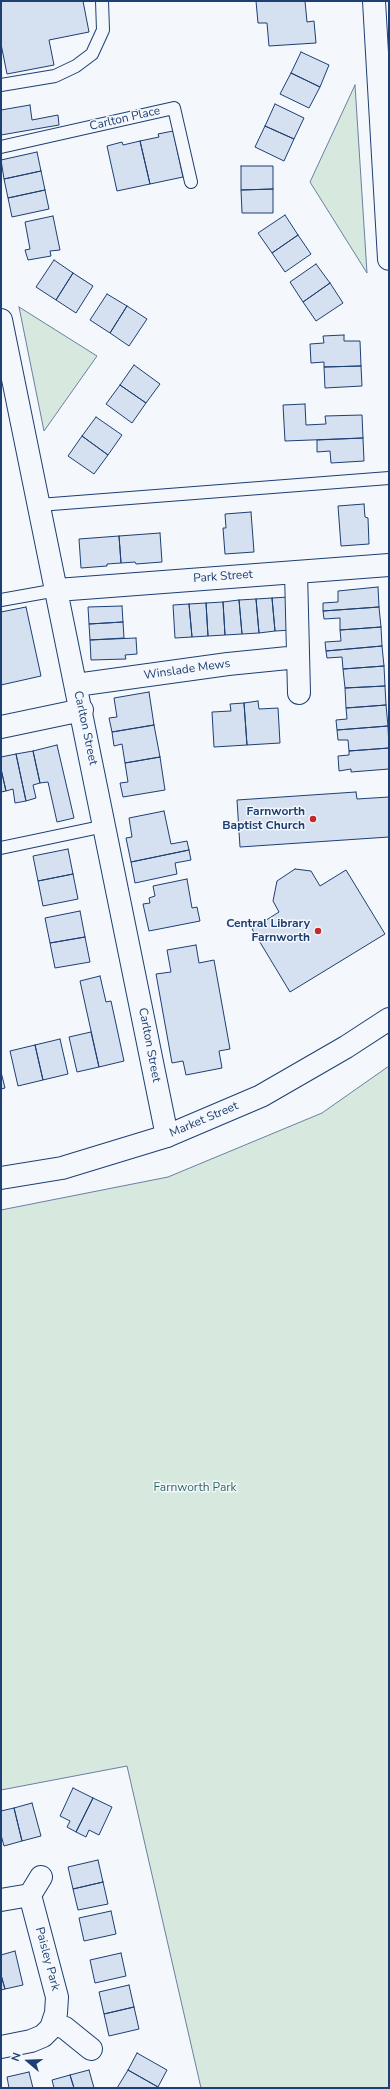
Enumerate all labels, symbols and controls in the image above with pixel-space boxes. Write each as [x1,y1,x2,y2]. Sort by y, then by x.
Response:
street label: Carlton Place [88,104,162,134]
street label: Park Street [193,568,253,586]
street label: Winslade Mews [143,657,231,683]
street label: Carlton Street [70,690,100,766]
place label: Farnworth Baptist Church [222,805,305,833]
marker: Farnworth Baptist Church [308,814,318,824]
place label: Central Library Farnworth [226,917,310,945]
marker: Central Library Farnworth [313,926,323,936]
street label: Carlton Street [135,1007,163,1083]
street label: Market Street [168,1099,240,1141]
park label: Farnworth Park [153,1481,237,1495]
street label: Paisley Park [32,1926,62,1992]
north arrow [8,2041,48,2081]
text: N [8,2051,25,2063]

